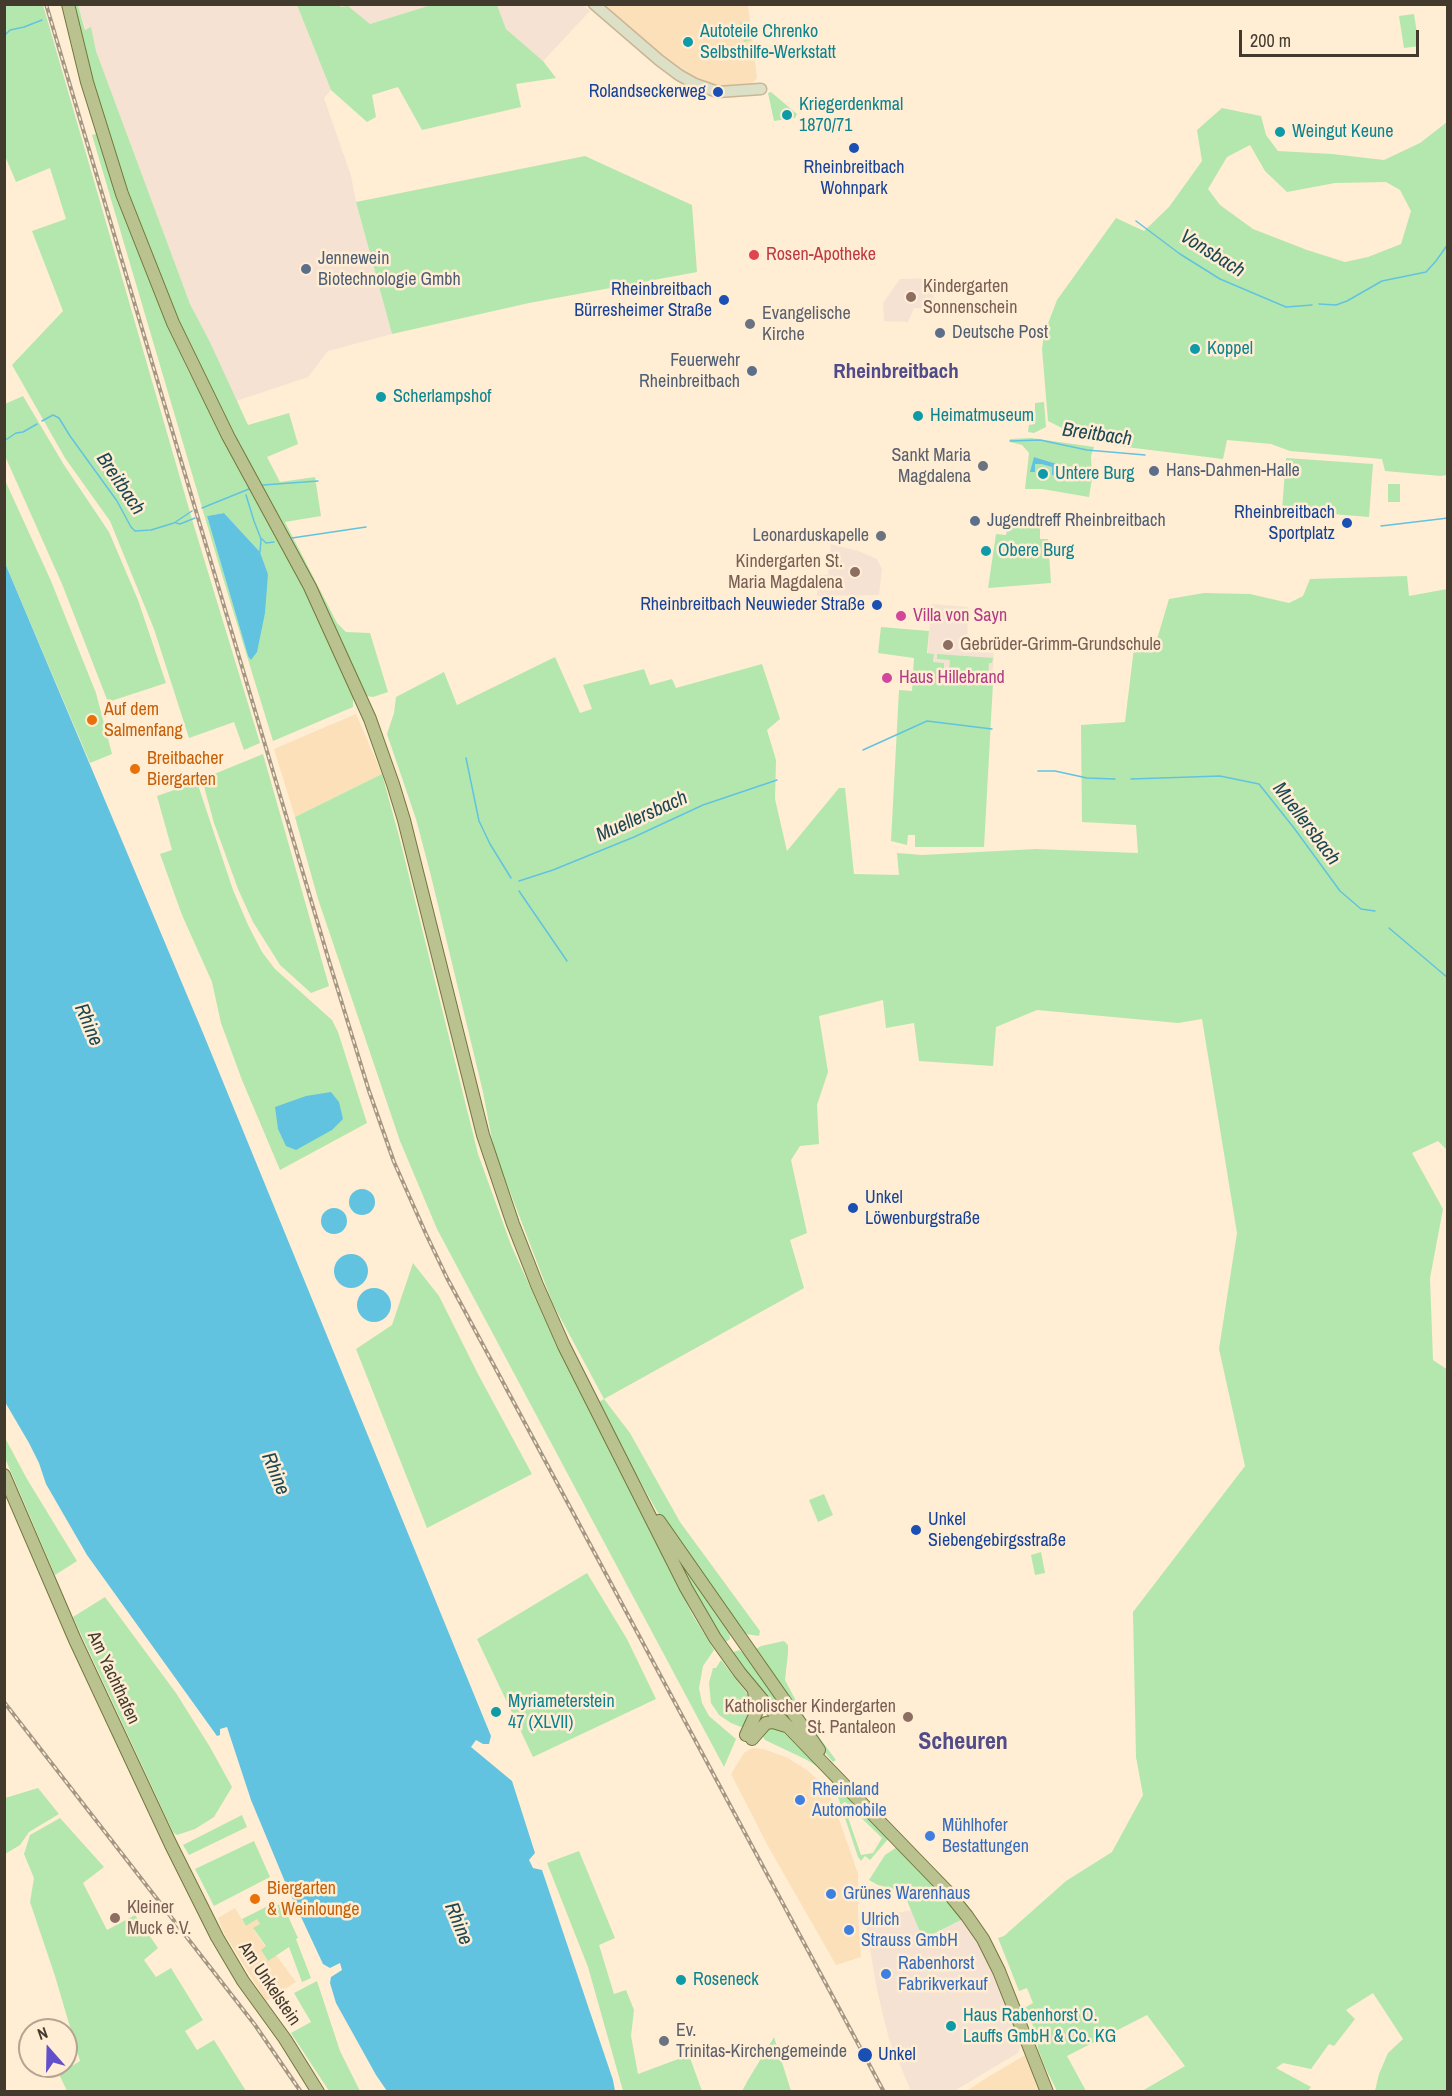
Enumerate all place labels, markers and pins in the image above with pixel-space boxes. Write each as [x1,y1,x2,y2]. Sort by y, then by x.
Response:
place label: Autoteile Chrenko Selbsthilfe-Werkstatt [700,21,836,63]
marker: Autoteile Chrenko Selbsthilfe-Werkstatt [681,35,695,49]
place label: Rolandseckerweg [589,81,706,103]
marker: Rolandseckerweg [711,85,725,99]
place label: Kriegerdenkmal 1870/71 [799,94,903,136]
marker: Kriegerdenkmal 1870/71 [780,108,794,122]
place label: Weingut Keune [1292,121,1394,143]
marker: Weingut Keune [1273,125,1287,139]
marker: Rheinbreitbach Wohnpark [847,141,861,155]
place label: Rheinbreitbach Wohnpark [804,157,904,200]
place label: Rosen-Apotheke [766,244,876,266]
place label: Jennewein Biotechnologie Gmbh [318,248,461,290]
marker: Rosen-Apotheke [747,248,761,262]
marker: Jennewein Biotechnologie Gmbh [299,262,313,276]
place label: Kindergarten Sonnenschein [923,276,1017,318]
place label: Rheinbreitbach Bürresheimer Straße [574,279,712,322]
marker: Kindergarten Sonnenschein [904,290,918,304]
marker: Rheinbreitbach Bürresheimer Straße [717,293,731,307]
place label: Evangelische Kirche [762,303,851,346]
marker: Evangelische Kirche [743,317,757,331]
place label: Deutsche Post [952,322,1048,344]
marker: Deutsche Post [933,326,947,340]
place label: Koppel [1207,338,1253,360]
marker: Koppel [1188,342,1202,356]
place label: Feuerwehr Rheinbreitbach [639,350,740,392]
marker: Feuerwehr Rheinbreitbach [745,364,759,378]
place label: Scherlampshof [393,386,491,408]
marker: Scherlampshof [374,390,388,404]
place label: Heimatmuseum [930,405,1034,427]
marker: Heimatmuseum [911,409,925,423]
place label: Sankt Maria Magdalena [891,445,971,488]
marker: Sankt Maria Magdalena [976,459,990,473]
place label: Hans-Dahmen-Halle [1166,460,1300,482]
place label: Untere Burg [1055,463,1135,485]
marker: Hans-Dahmen-Halle [1147,464,1161,478]
marker: Untere Burg [1036,467,1050,481]
place label: Rheinbreitbach Sportplatz [1234,502,1335,544]
place label: Jugendtreff Rheinbreitbach [987,510,1166,532]
marker: Jugendtreff Rheinbreitbach [968,514,982,528]
marker: Rheinbreitbach Sportplatz [1340,516,1354,530]
place label: Leonarduskapelle [752,525,869,547]
marker: Leonarduskapelle [874,529,888,543]
place label: Obere Burg [998,540,1074,562]
marker: Obere Burg [979,544,993,558]
place label: Kindergarten St. Maria Magdalena [728,551,843,594]
marker: Kindergarten St. Maria Magdalena [848,565,862,579]
place label: Rheinbreitbach Neuwieder Straße [640,594,865,616]
marker: Rheinbreitbach Neuwieder Straße [870,598,884,612]
place label: Villa von Sayn [913,605,1007,627]
marker: Villa von Sayn [894,609,908,623]
place label: Gebrüder-Grimm-Grundschule [960,634,1161,656]
marker: Gebrüder-Grimm-Grundschule [941,638,955,652]
place label: Haus Hillebrand [899,667,1005,689]
marker: Haus Hillebrand [880,671,894,685]
place label: Auf dem Salmenfang [104,699,183,742]
marker: Auf dem Salmenfang [85,713,99,727]
place label: Breitbacher Biergarten [147,748,223,790]
marker: Breitbacher Biergarten [128,762,142,776]
place label: Unkel Löwenburgstraße [865,1187,980,1230]
marker: Unkel Löwenburgstraße [846,1201,860,1215]
place label: Unkel Siebengebirgsstraße [928,1509,1066,1552]
marker: Unkel Siebengebirgsstraße [909,1523,923,1537]
place label: Myriameterstein 47 (XLVII) [508,1691,615,1734]
place label: Katholischer Kindergarten St. Pantaleon [725,1696,896,1738]
marker: Myriameterstein 47 (XLVII) [489,1705,503,1719]
marker: Katholischer Kindergarten St. Pantaleon [901,1710,915,1724]
place label: Rheinland Automobile [812,1779,887,1822]
marker: Rheinland Automobile [793,1793,807,1807]
place label: Mühlhofer Bestattungen [942,1815,1029,1858]
marker: Mühlhofer Bestattungen [923,1829,937,1843]
place label: Biergarten & Weinlounge [267,1878,359,1920]
place label: Grünes Warenhaus [843,1883,970,1905]
marker: Grünes Warenhaus [824,1887,838,1901]
marker: Biergarten & Weinlounge [248,1892,262,1906]
place label: Kleiner Muck e.V. [127,1897,191,1940]
place label: Ulrich Strauss GmbH [861,1909,958,1952]
marker: Kleiner Muck e.V. [108,1911,122,1925]
marker: Ulrich Strauss GmbH [842,1923,856,1937]
place label: Rabenhorst Fabrikverkauf [898,1953,988,1996]
marker: Rabenhorst Fabrikverkauf [879,1967,893,1981]
place label: Roseneck [693,1969,759,1991]
marker: Roseneck [674,1973,688,1987]
place label: Haus Rabenhorst O. Lauffs GmbH & Co. KG [963,2005,1116,2048]
marker: Haus Rabenhorst O. Lauffs GmbH & Co. KG [944,2019,958,2033]
place label: Ev. Trinitas-Kirchengemeinde [676,2020,847,2062]
marker: Ev. Trinitas-Kirchengemeinde [657,2034,671,2048]
place label: Unkel [878,2044,916,2066]
marker: Unkel [856,2046,874,2064]

